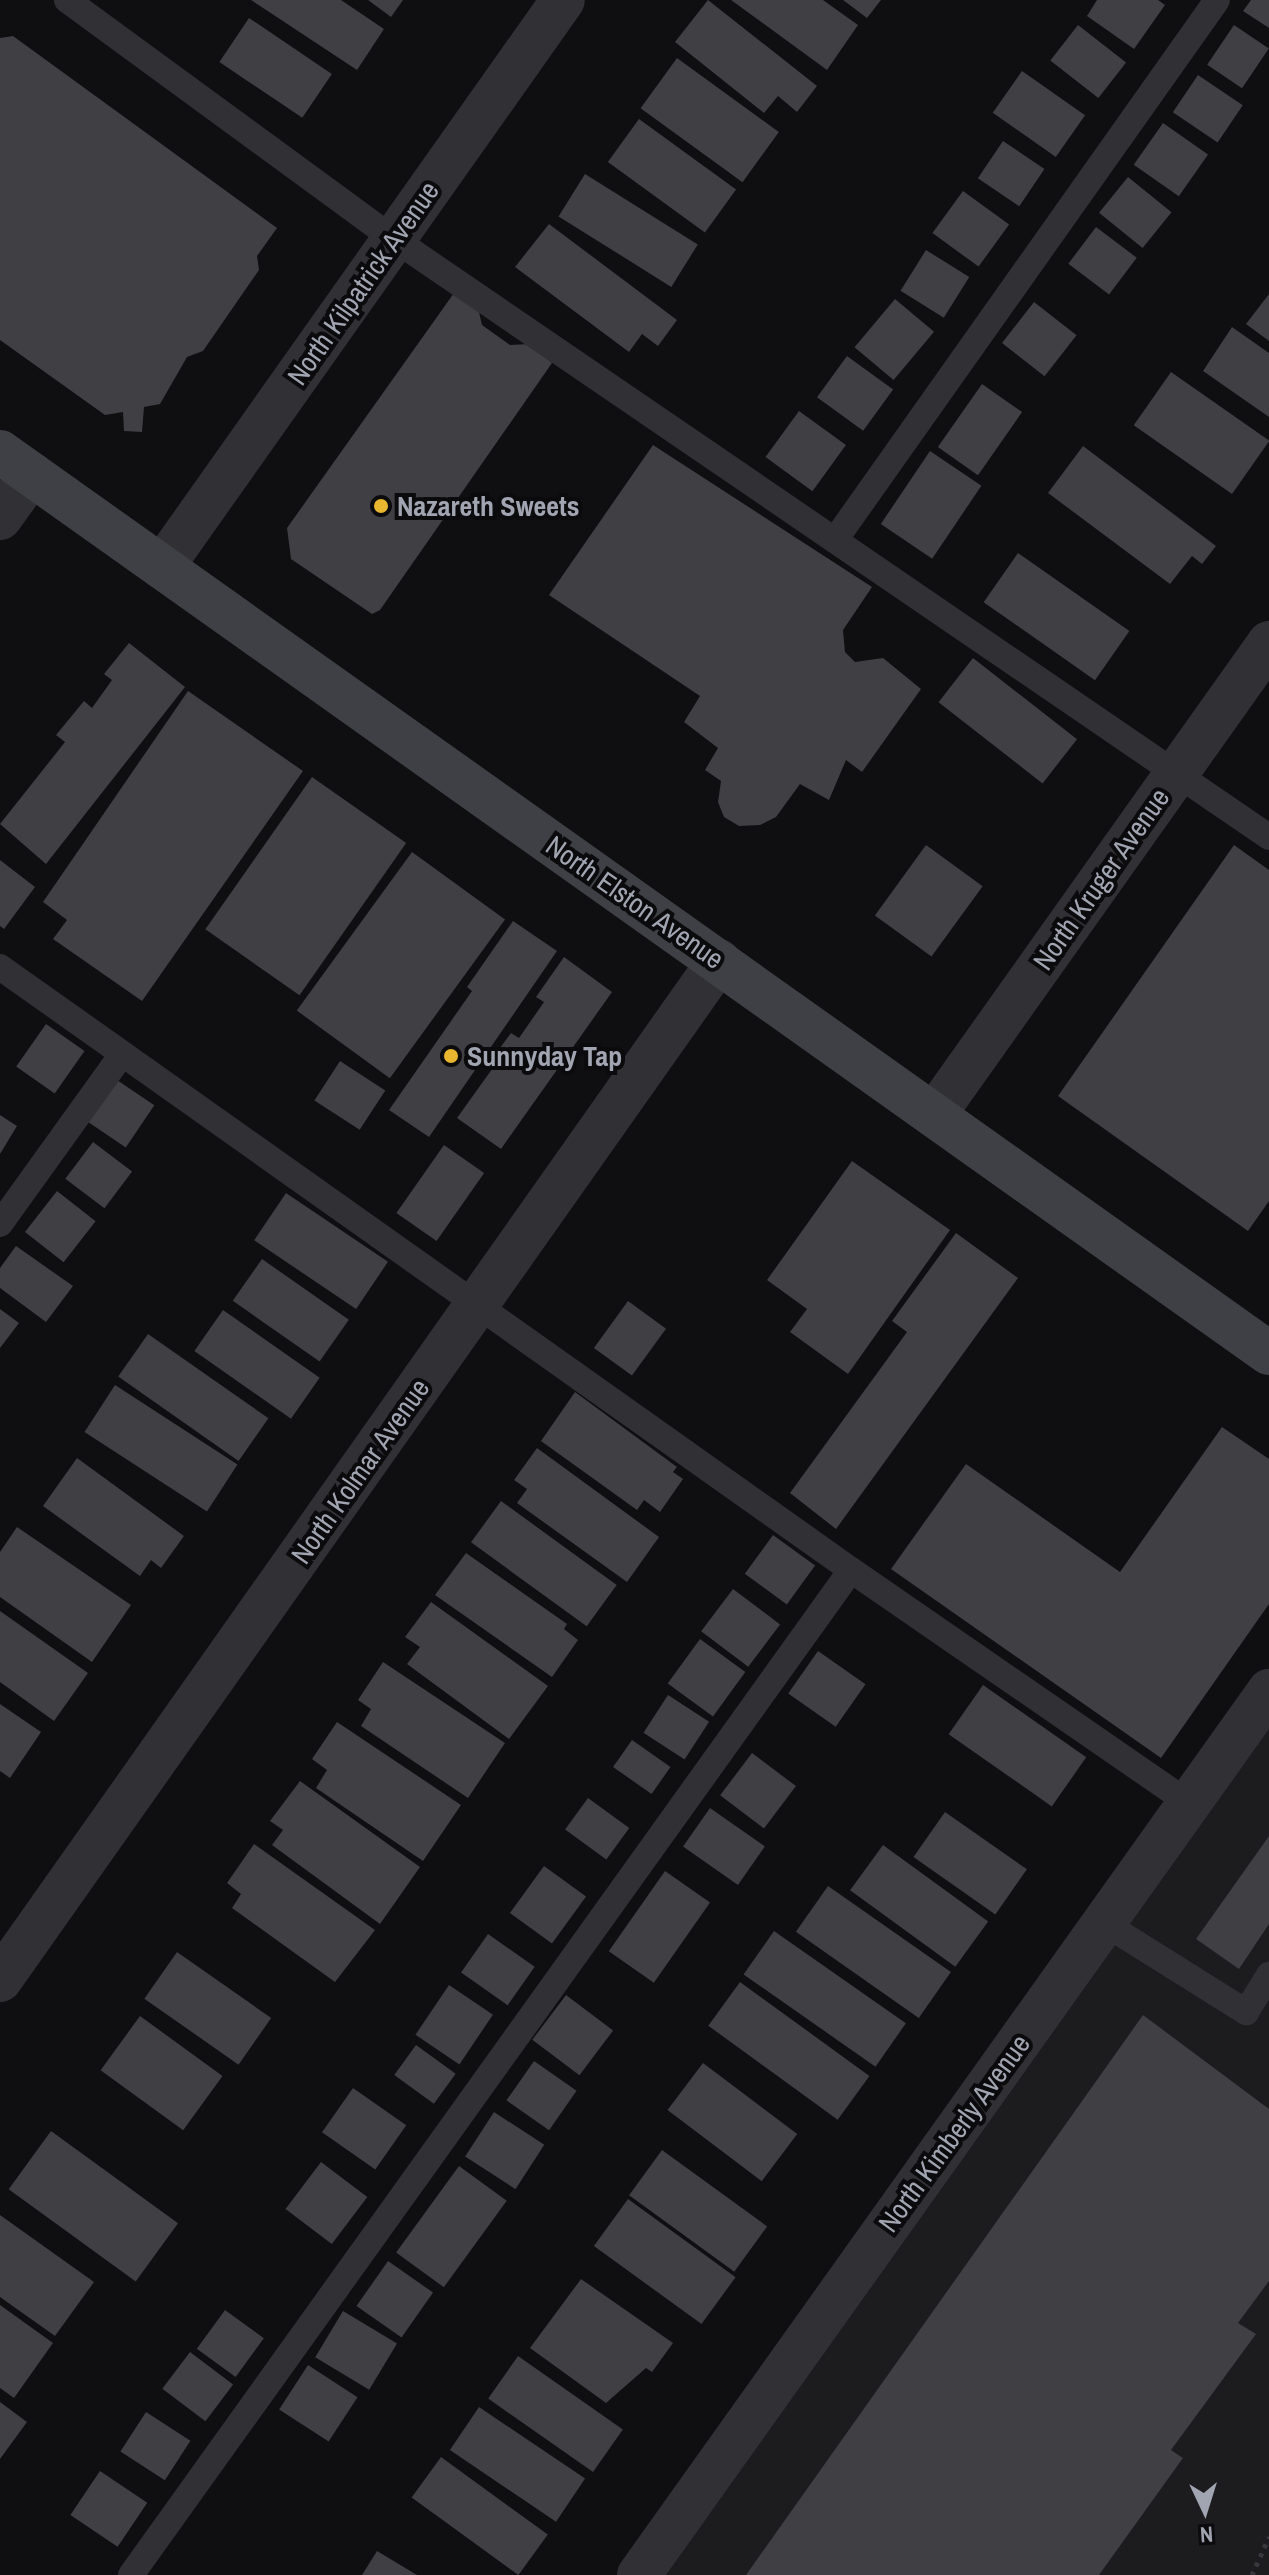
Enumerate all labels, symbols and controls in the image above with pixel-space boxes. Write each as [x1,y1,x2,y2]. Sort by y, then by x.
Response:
street label: North Kilpatrick Avenue [280,174,446,392]
place label: Nazareth Sweets [397,489,579,523]
marker: Nazareth Sweets [372,497,390,515]
street label: North Kruger Avenue [1025,781,1177,977]
street label: North Elston Avenue [539,828,731,976]
place label: Sunnyday Tap [467,1039,622,1073]
marker: Sunnyday Tap [442,1047,460,1065]
street label: North Kolmar Avenue [283,1372,437,1570]
street label: North Kimberly Avenue [871,2027,1037,2239]
north arrow [1165,2471,1245,2551]
text: N [1199,2520,1214,2550]

